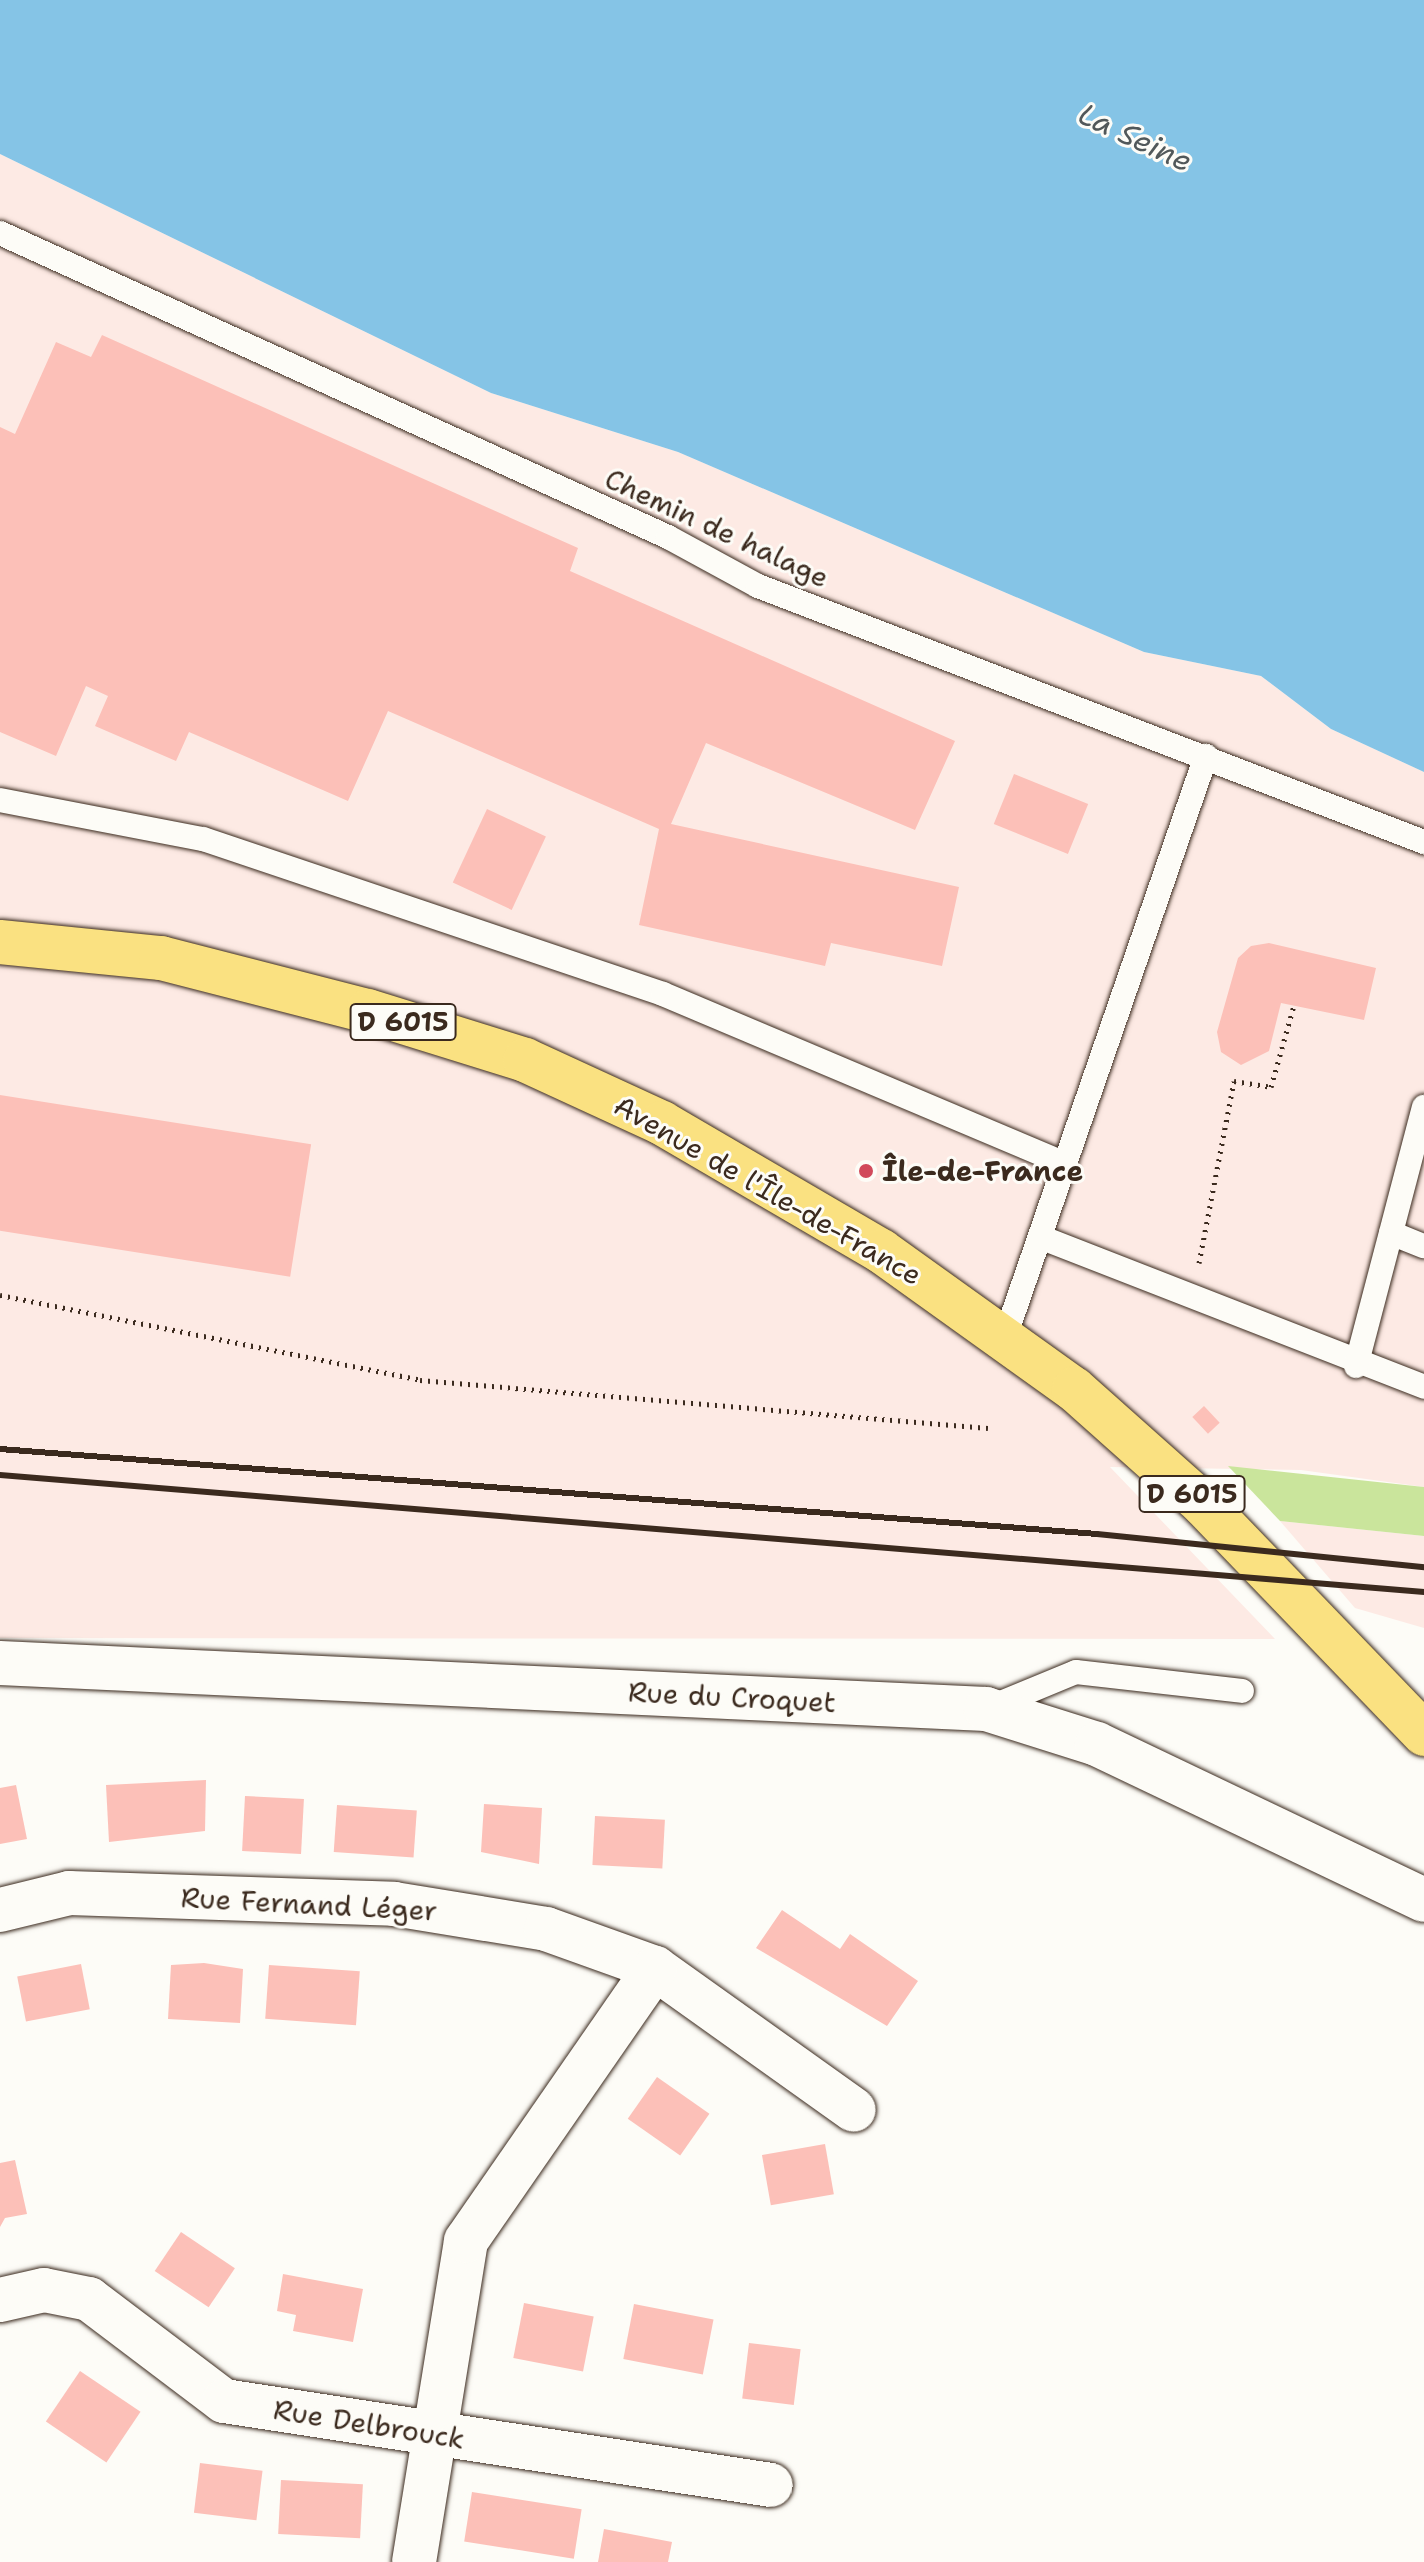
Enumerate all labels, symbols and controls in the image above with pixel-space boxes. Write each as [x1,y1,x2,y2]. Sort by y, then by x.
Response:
water label: La Seine [1072,96,1198,180]
street label: Chemin de halage [600,461,834,595]
road number: D 6015 [349,1000,457,1044]
street label: Avenue de l'Île-de-France [608,1088,928,1292]
place label: Île-de-France [882,1154,1083,1188]
marker: Île-de-France [857,1162,875,1180]
road number: D 6015 [1138,1472,1246,1516]
street label: Rue du Croquet [627,1675,837,1719]
street label: Rue Fernand Léger [180,1881,438,1927]
street label: Rue Delbrouck [271,2392,467,2456]

